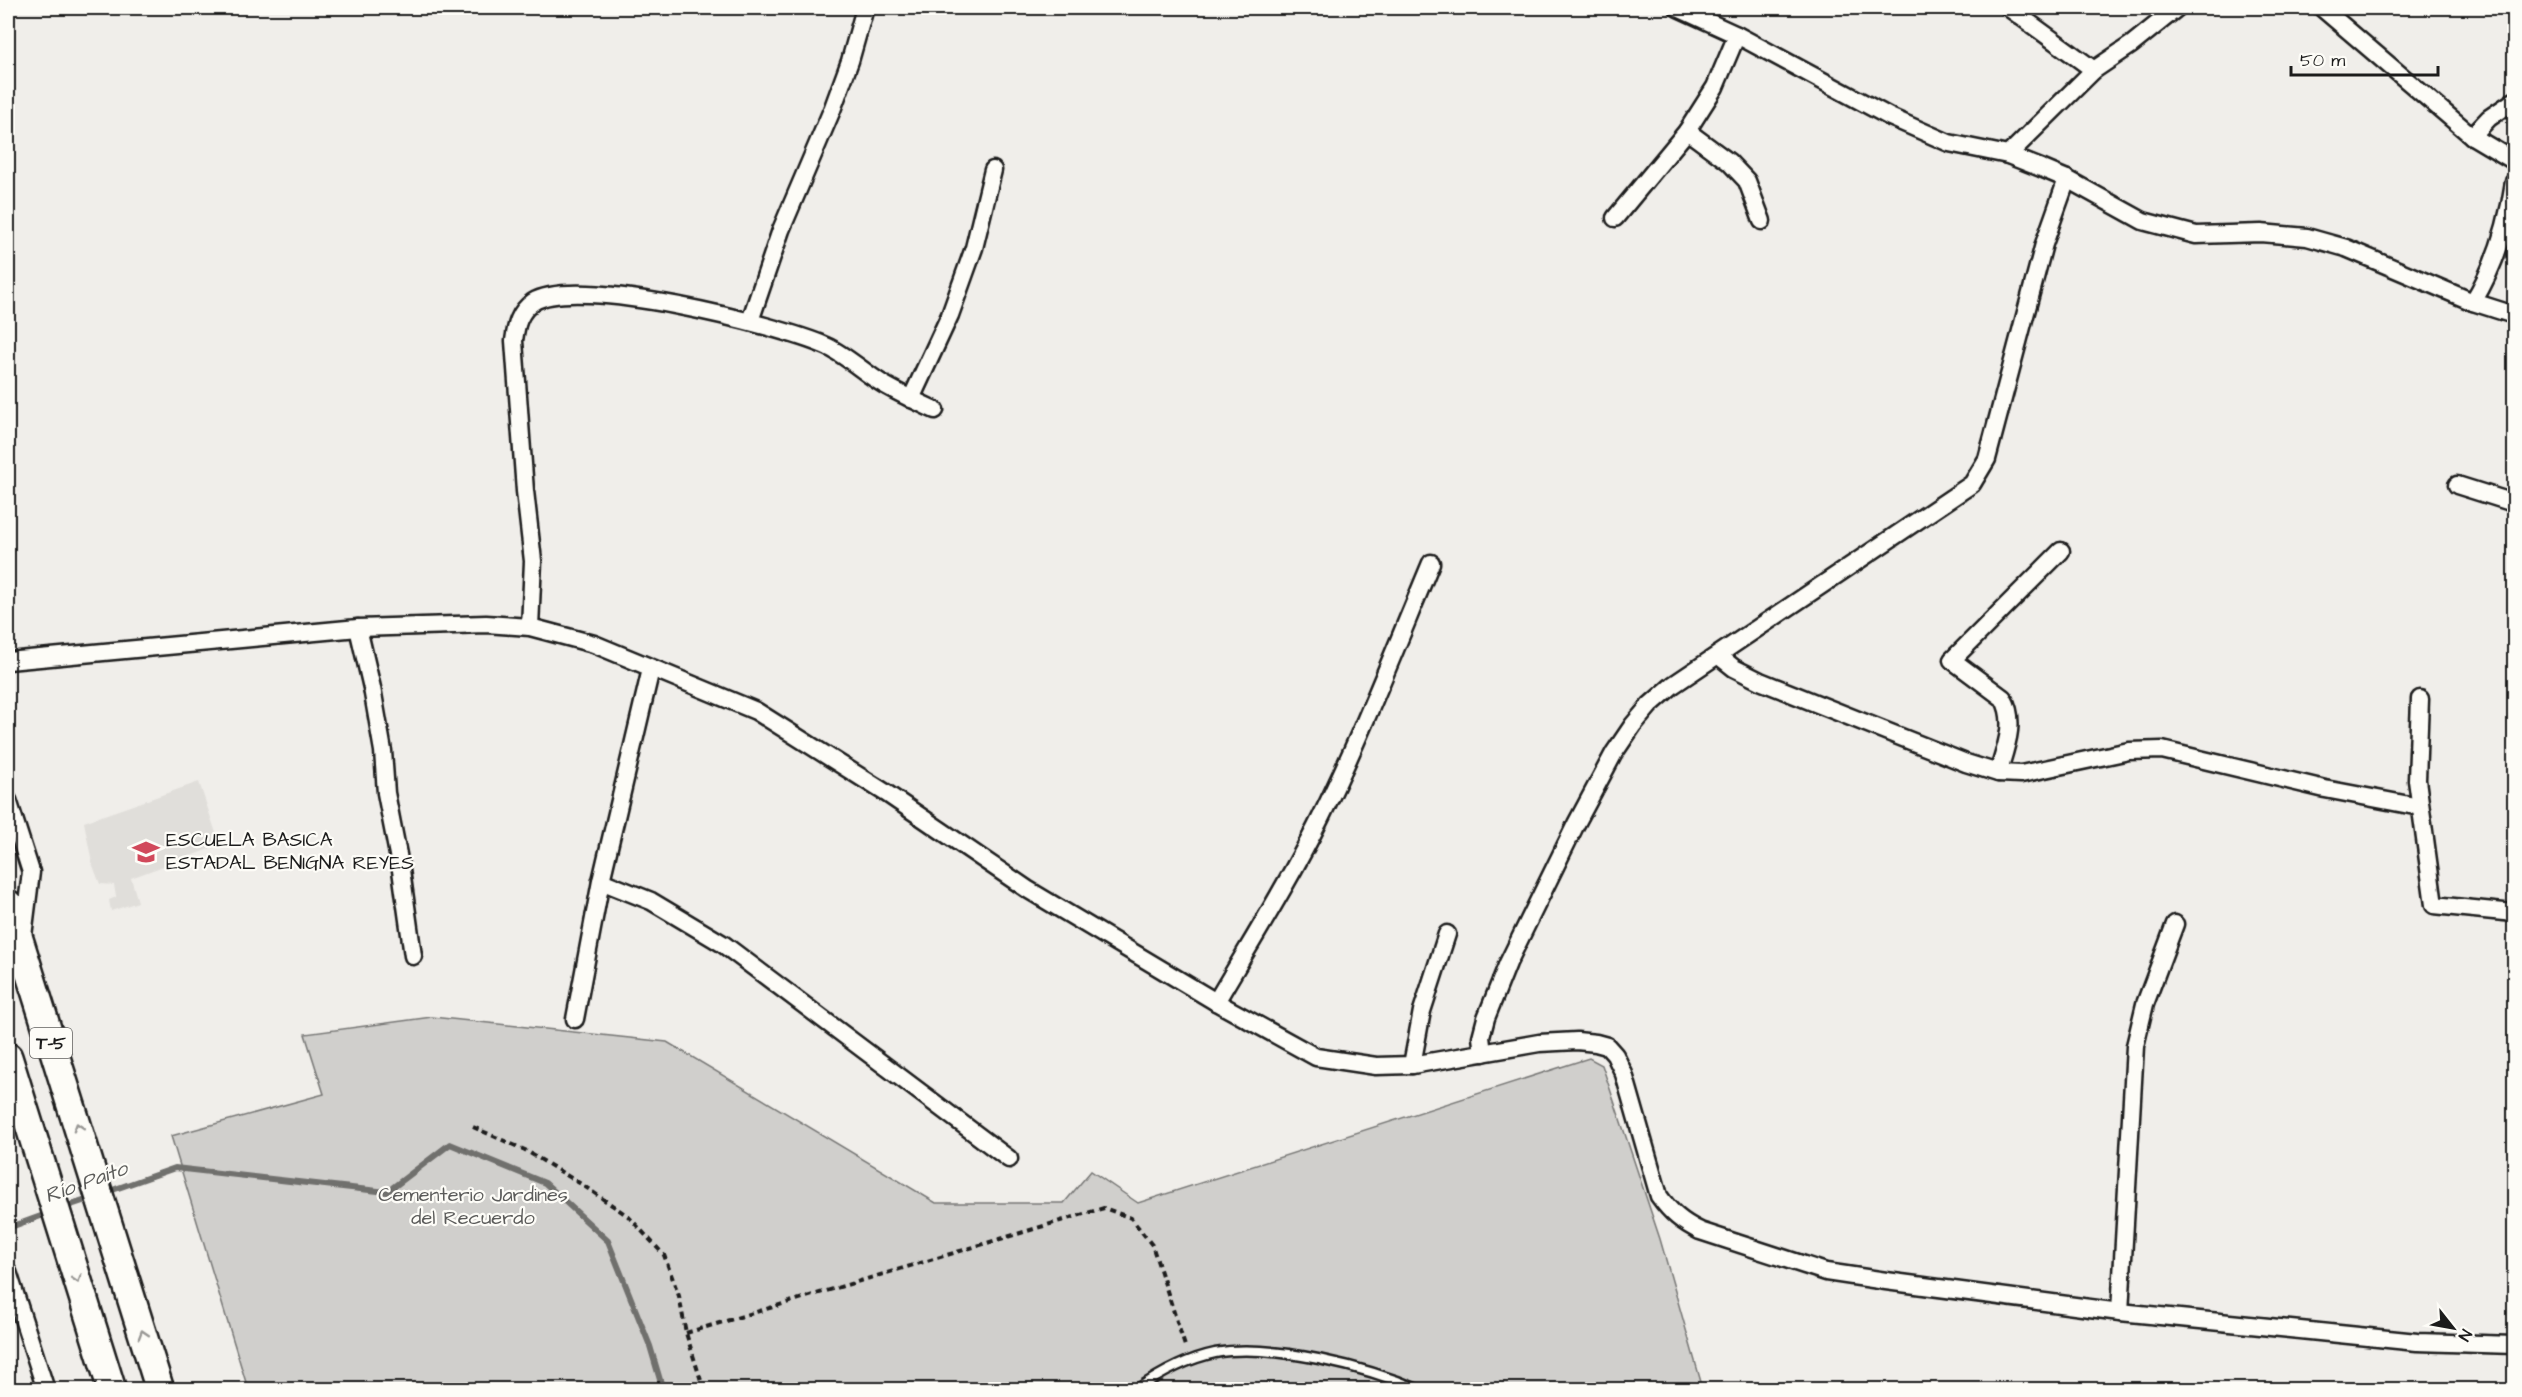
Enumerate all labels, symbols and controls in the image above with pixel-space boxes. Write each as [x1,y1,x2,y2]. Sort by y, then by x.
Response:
scale bar [2291,39,2438,77]
text: 50 m [2300,48,2345,73]
place label: ESCUELA BASICA ESTADAL BENIGNA REYES [166,826,414,877]
school or university icon: ESCUELA BASICA ESTADAL BENIGNA REYES [131,837,161,867]
road number: T-5 [30,1028,72,1058]
one-way arrow [73,1122,85,1133]
water label: Río Paíto [41,1153,133,1210]
park label: Cementerio Jardines del Recuerdo [378,1181,568,1232]
one-way arrow [70,1273,82,1284]
north arrow [2423,1298,2483,1358]
text: N [2453,1325,2477,1345]
one-way arrow [137,1329,150,1340]

